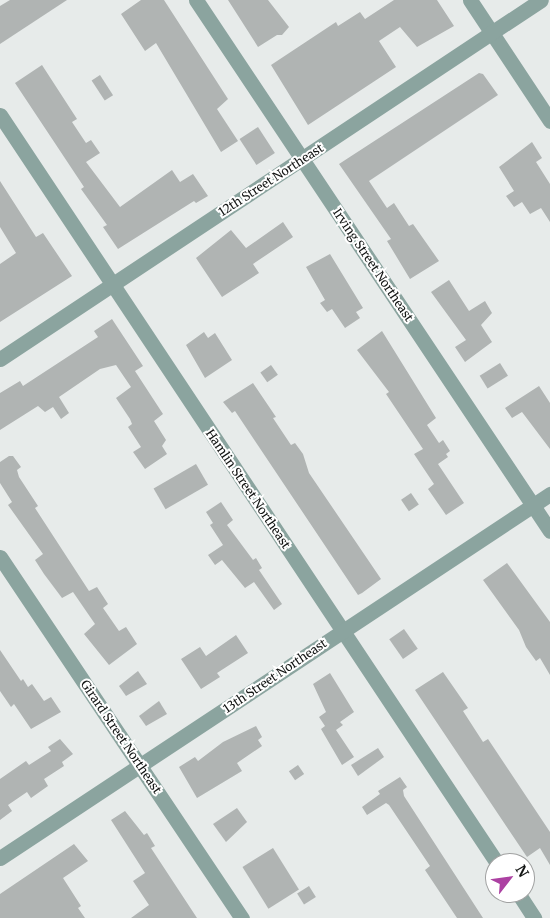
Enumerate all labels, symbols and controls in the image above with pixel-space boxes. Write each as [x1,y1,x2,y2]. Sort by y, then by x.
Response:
street label: 12th Street Northeast [216,141,326,219]
street label: Irving Street Northeast [330,206,416,324]
street label: Hamlin Street Northeast [203,427,293,551]
street label: 13th Street Northeast [221,636,329,716]
street label: Girard Street Northeast [78,678,164,796]
north arrow [485,853,535,903]
text: N [512,862,533,880]

